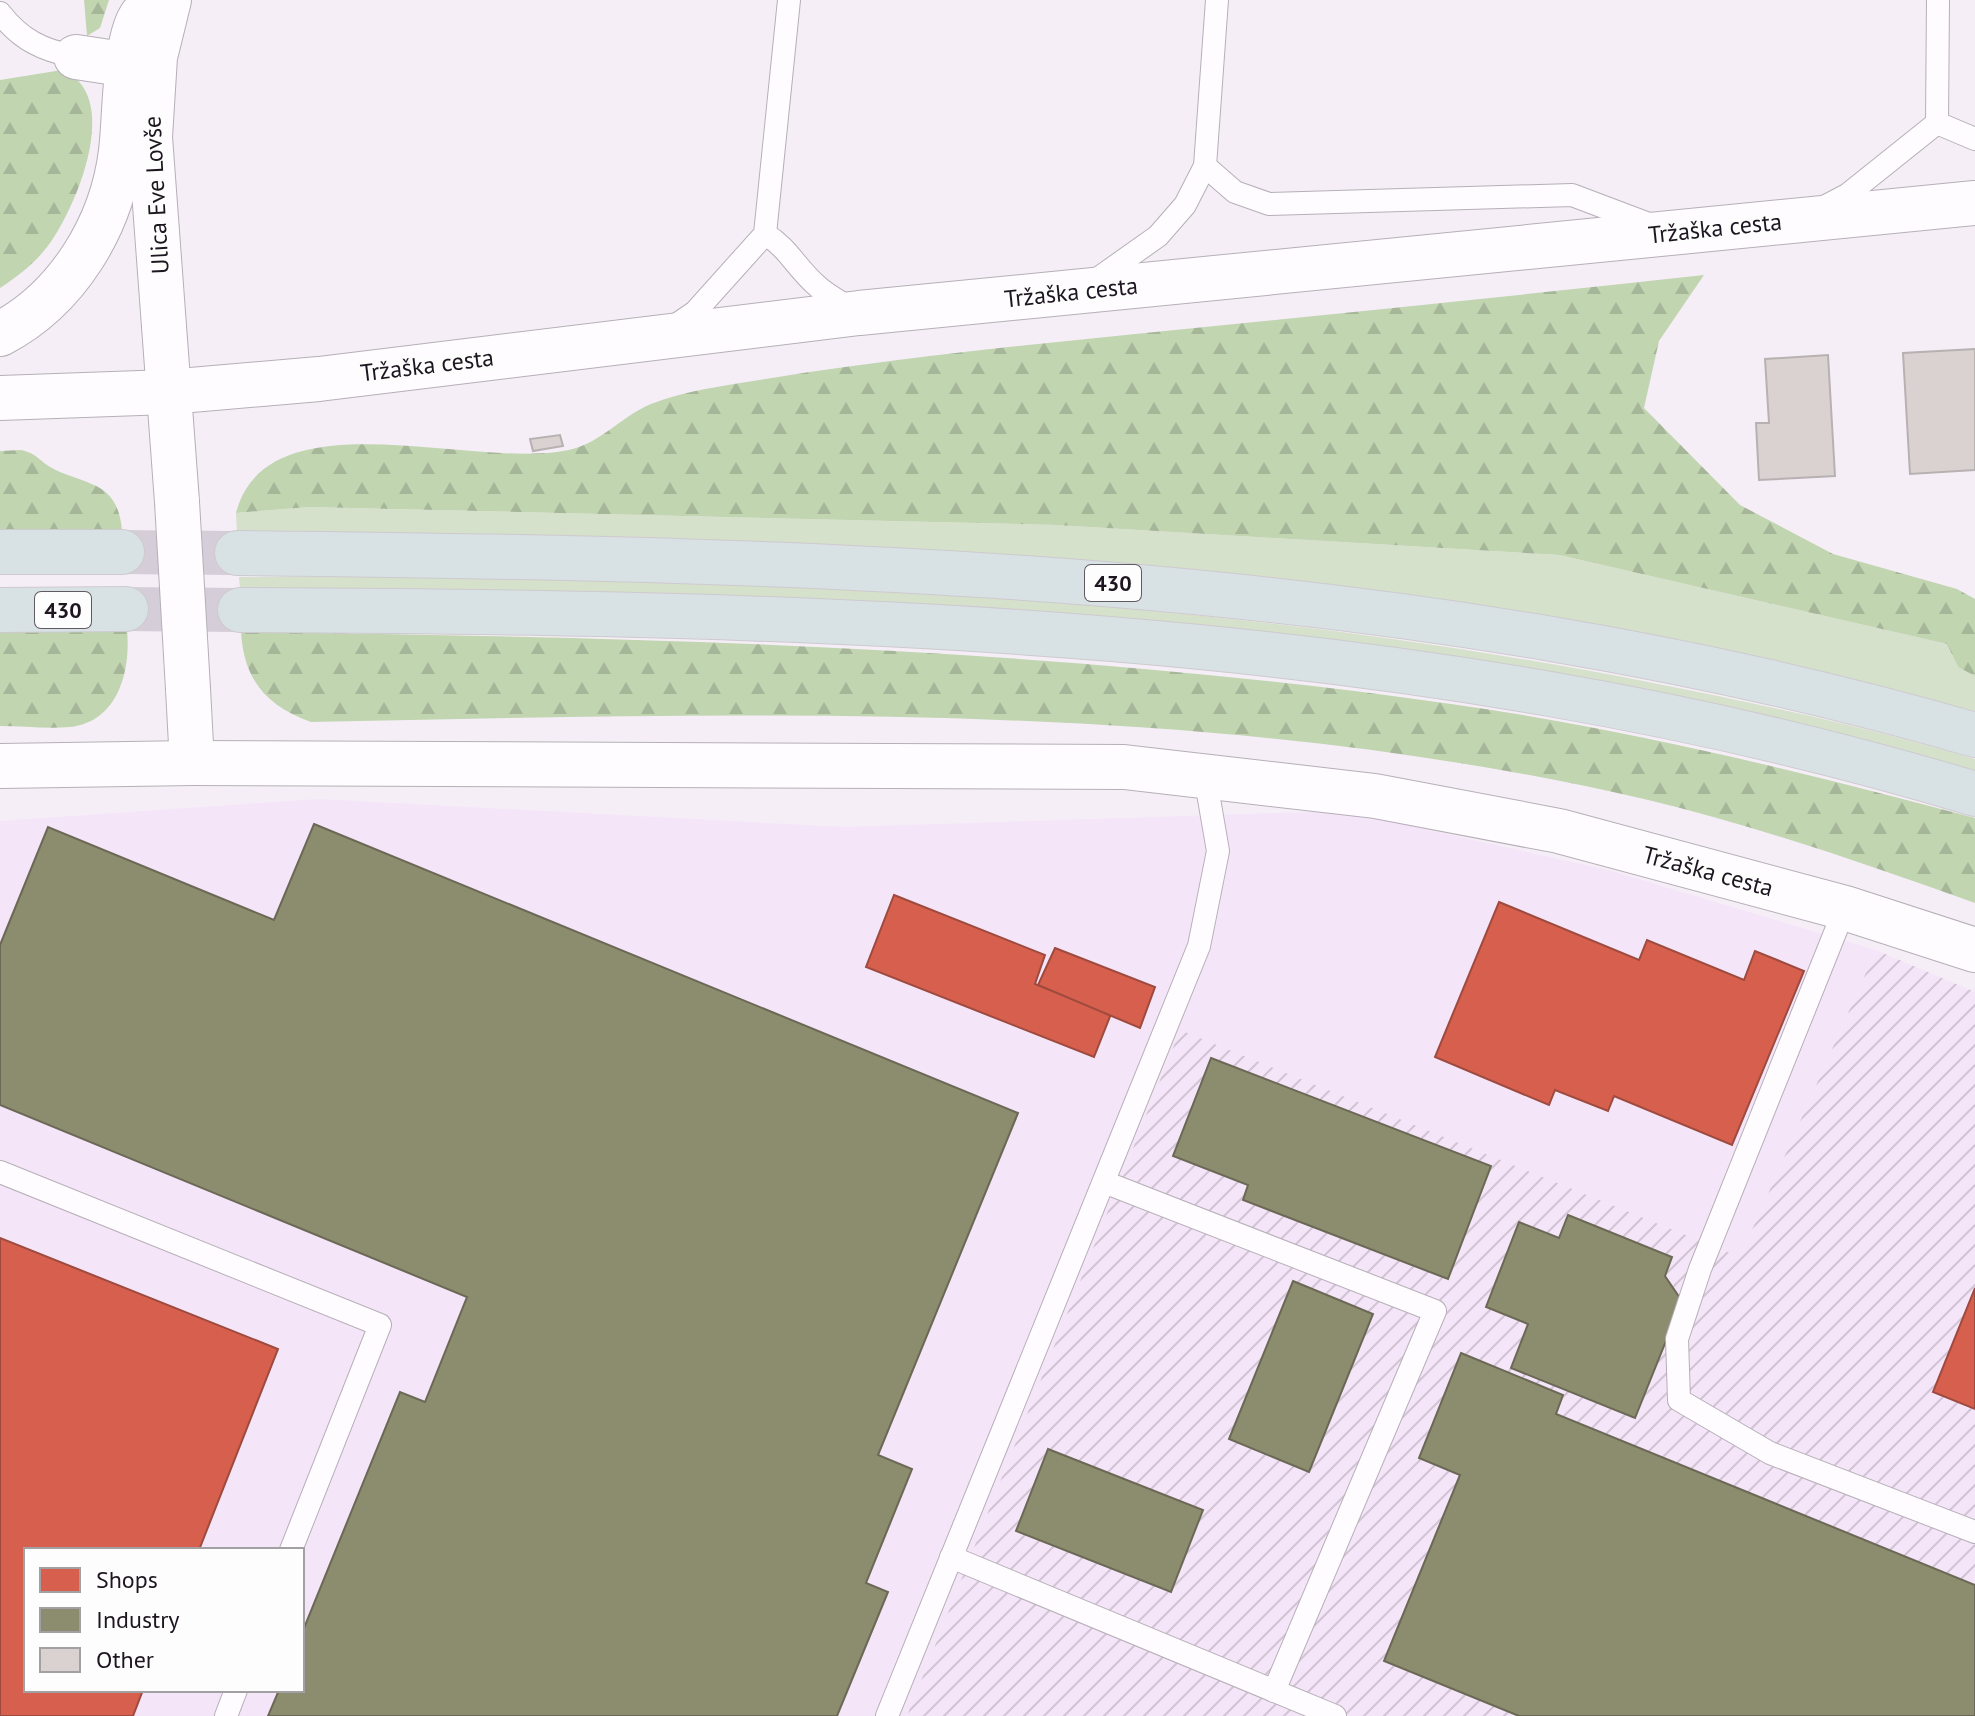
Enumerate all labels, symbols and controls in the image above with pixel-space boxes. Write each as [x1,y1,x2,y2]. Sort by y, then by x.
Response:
street label: Ulica Eve Lovše [136,115,176,275]
street label: Tržaška cesta [1647,206,1783,250]
street label: Tržaška cesta [1003,270,1139,314]
street label: Tržaška cesta [359,341,495,389]
road number: 430 [1085,565,1141,601]
road number: 430 [35,592,91,628]
street label: Tržaška cesta [1639,839,1777,903]
legend [24,1548,304,1692]
text: Shops [96,1564,158,1595]
text: Industry [96,1604,180,1635]
text: Other [96,1644,154,1675]

